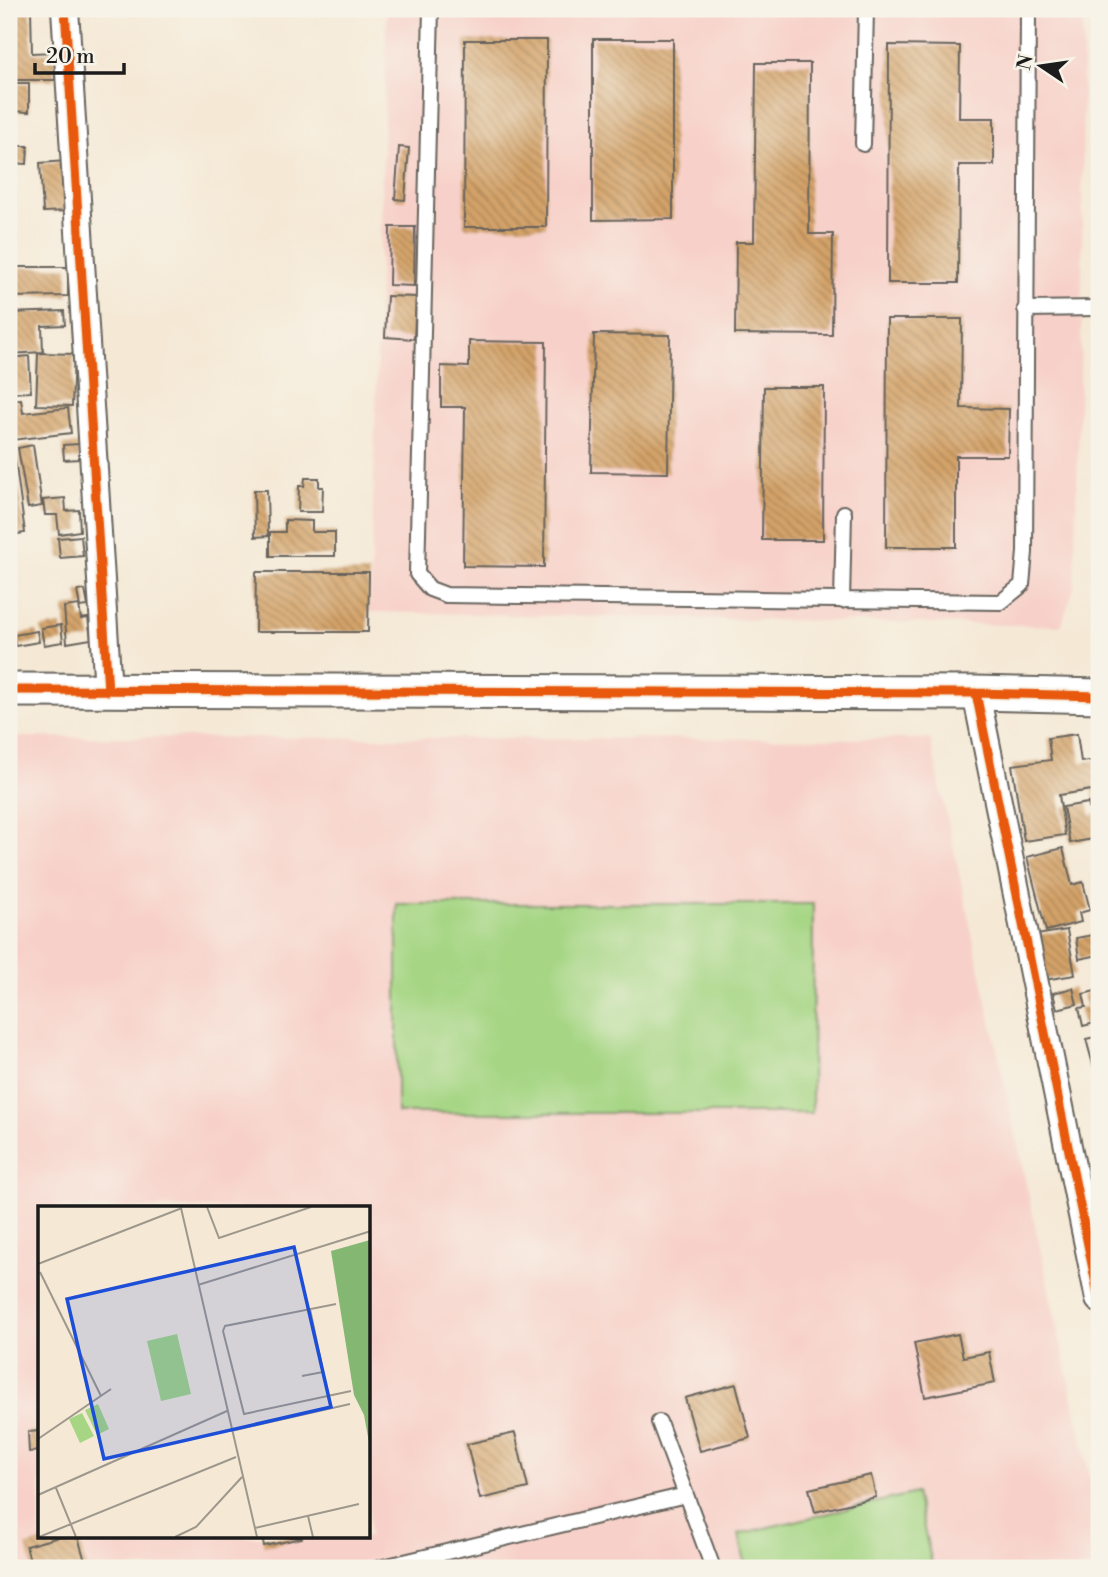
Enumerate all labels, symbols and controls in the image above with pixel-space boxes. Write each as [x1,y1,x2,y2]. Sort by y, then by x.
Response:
scale bar [35,32,124,76]
north arrow [1006,32,1076,102]
text: 20 m [46,44,95,70]
text: N [1012,52,1039,72]
inset map [38,1206,371,1538]

